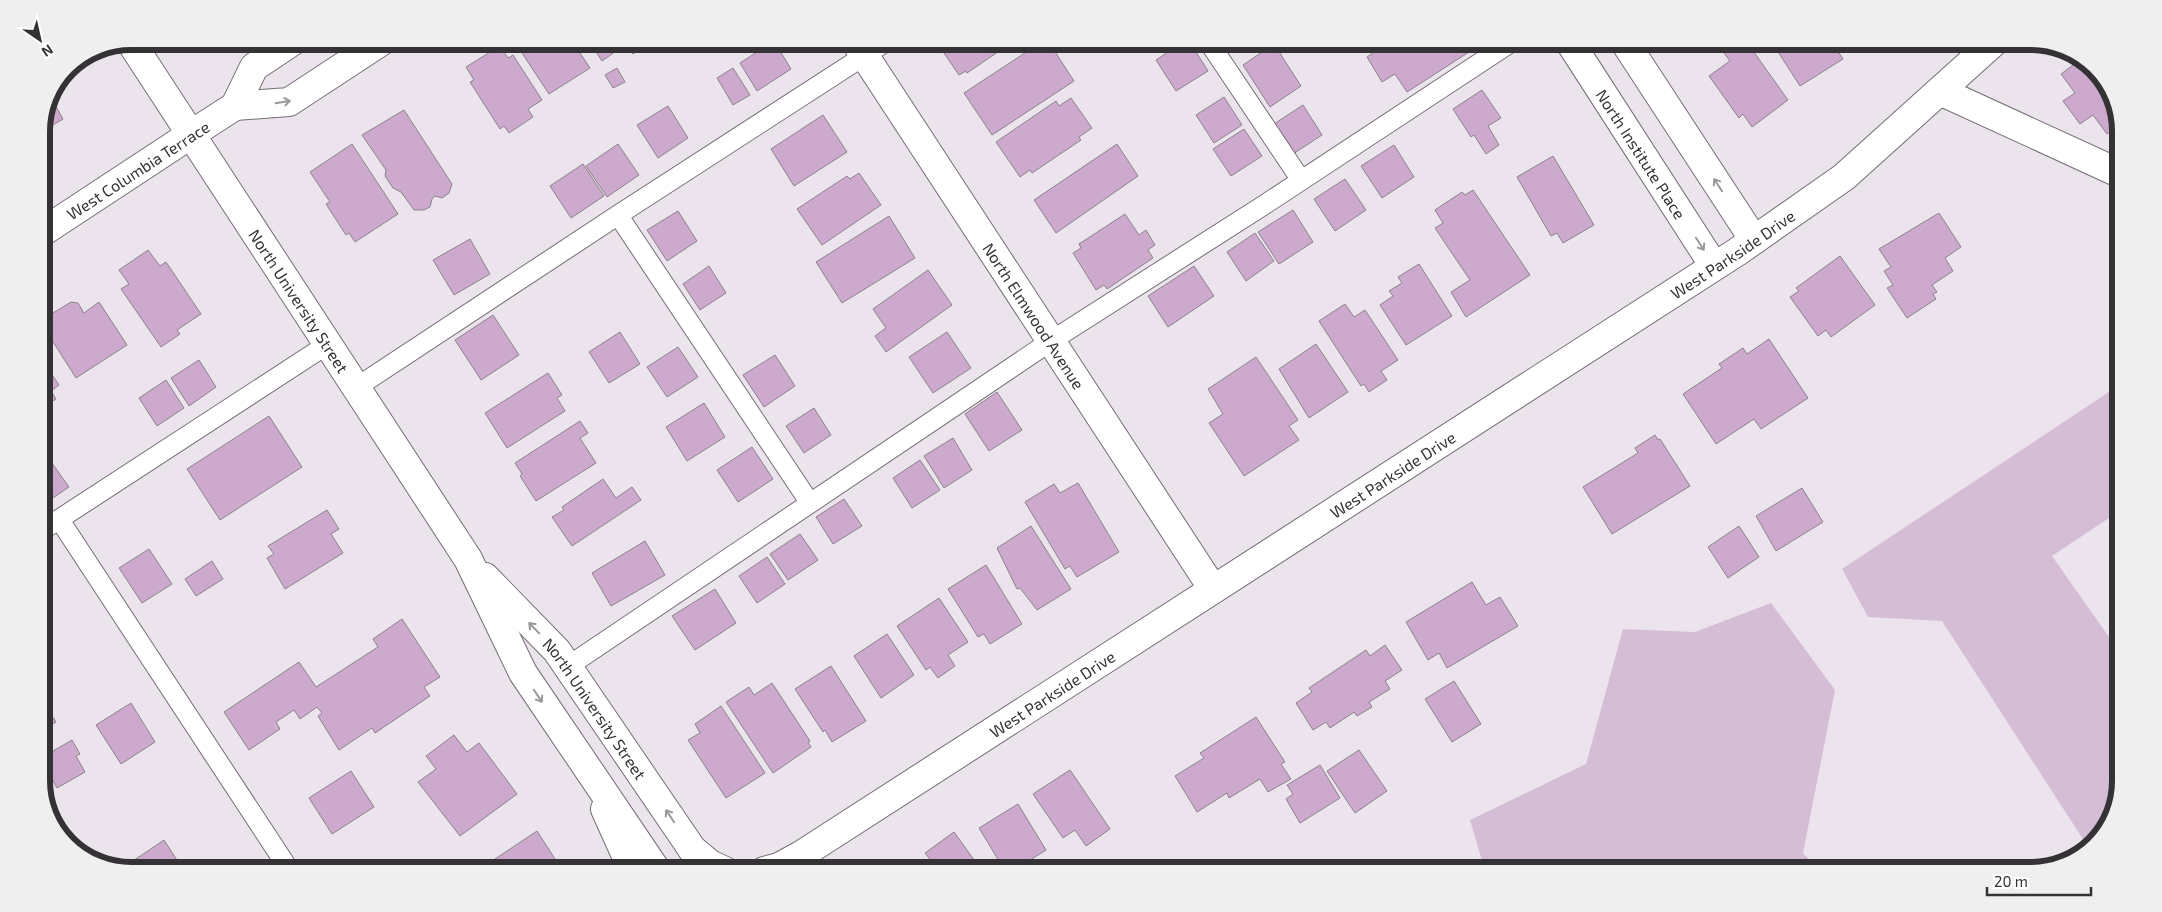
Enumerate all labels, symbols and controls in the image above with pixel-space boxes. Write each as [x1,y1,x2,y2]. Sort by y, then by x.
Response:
north arrow [15,15,65,65]
text: N [39,41,56,61]
street label: North Institute Place [1593,85,1690,222]
one-way arrow [275,97,291,107]
street label: West Columbia Terrace [63,117,213,223]
one-way arrow [1712,178,1722,192]
street label: West Parkside Drive [1666,205,1798,302]
street label: North University Street [246,225,353,376]
one-way arrow [1694,237,1705,251]
street label: North Elmwood Avenue [980,239,1089,392]
street label: West Parkside Drive [1326,427,1459,521]
one-way arrow [528,621,540,634]
street label: North University Street [540,634,651,782]
street label: West Parkside Drive [986,646,1118,741]
one-way arrow [533,689,543,703]
one-way arrow [664,809,675,823]
scale bar [1987,864,2091,896]
text: 20 m [1994,872,2028,890]

